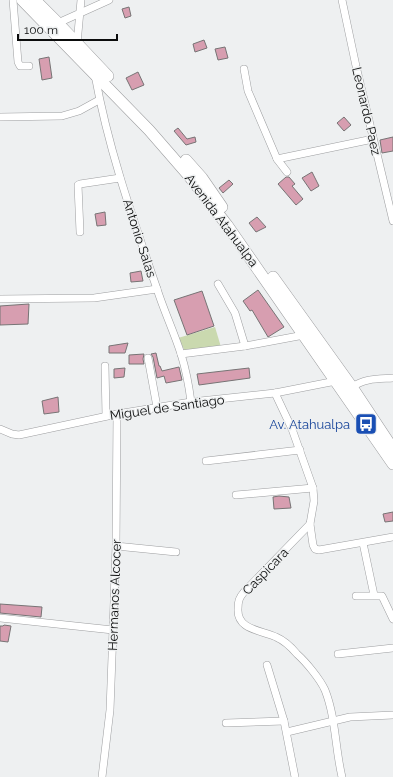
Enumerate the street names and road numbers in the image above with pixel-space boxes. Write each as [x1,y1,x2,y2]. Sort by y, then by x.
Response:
street label: Leonardo Paez [349,66,384,157]
street label: Avenida Atahualpa [182,171,261,270]
street label: Antonio Salas [120,197,159,279]
street label: Miguel de Santiago [109,392,226,423]
street label: Hermanos Alcocer [105,539,124,651]
street label: Caspicara [239,545,291,598]

